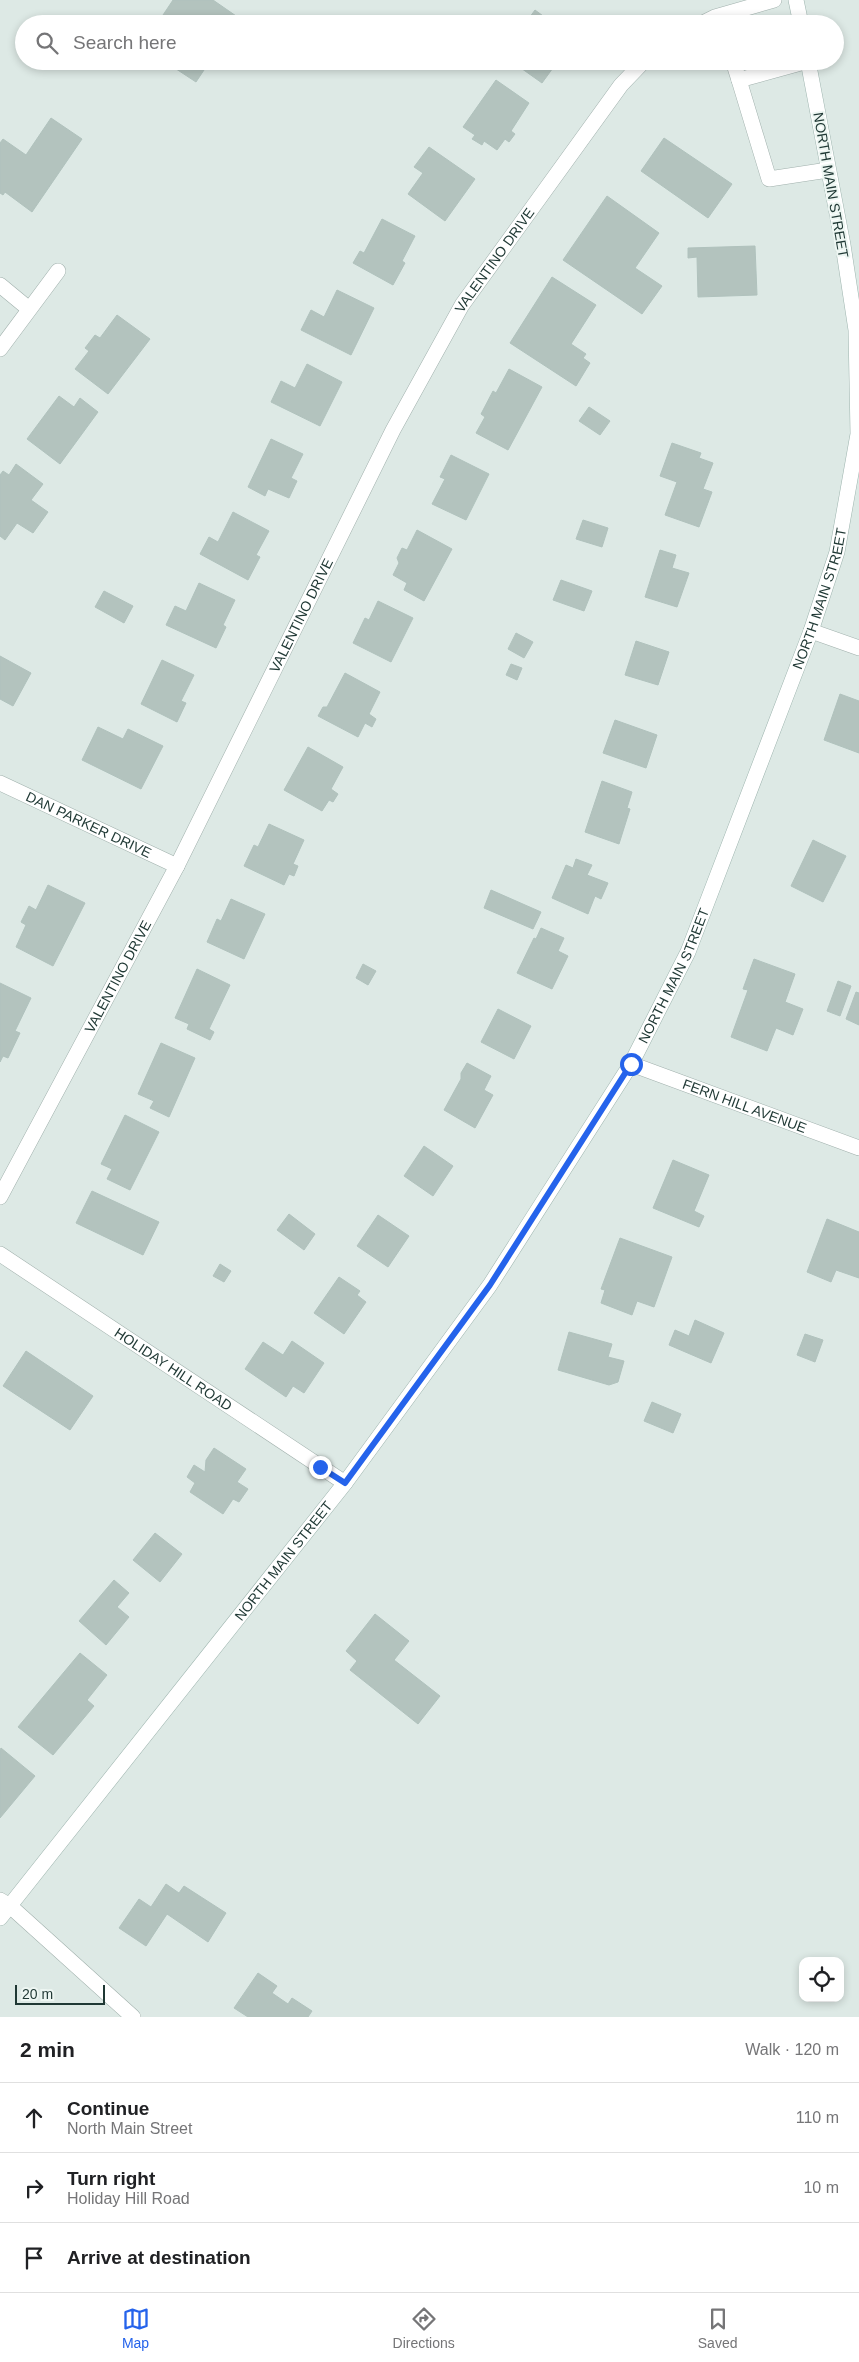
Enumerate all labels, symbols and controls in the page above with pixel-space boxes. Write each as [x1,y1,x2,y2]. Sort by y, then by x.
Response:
search box [15,15,844,70]
icon: search [33,29,61,57]
text: Search here [73,32,177,53]
street label: NORTH MAIN STREET [810,111,852,259]
street label: VALENTINO DRIVE [451,205,538,315]
street label: NORTH MAIN STREET [789,526,849,671]
street label: VALENTINO DRIVE [266,556,336,675]
street label: DAN PARKER DRIVE [23,788,154,861]
street label: NORTH MAIN STREET [635,905,712,1046]
street label: VALENTINO DRIVE [81,918,154,1035]
route start [620,1053,643,1076]
street label: FERN HILL AVENUE [680,1076,809,1136]
street label: HOLIDAY HILL ROAD [112,1324,235,1414]
route end [309,1456,332,1479]
street label: NORTH MAIN STREET [231,1498,336,1624]
map controls [799,1957,844,2002]
button: locate [799,1957,844,2002]
scale bar [15,1982,105,2005]
text: 20 m [22,1986,53,2002]
text: 2 min [20,2038,75,2061]
text: Walk · 120 m [745,2041,839,2058]
text: Continue [67,2098,149,2119]
icon: ahead [20,2104,48,2132]
text: 110 m [796,2109,839,2126]
text: North Main Street [67,2120,192,2137]
text: Turn right [67,2168,155,2189]
icon: right [20,2174,48,2202]
text: 10 m [803,2179,839,2196]
text: Holiday Hill Road [67,2190,190,2207]
icon: arrive [20,2244,48,2272]
text: Arrive at destination [67,2247,251,2268]
tab: Map [122,2305,150,2351]
tab: Directions [393,2305,455,2351]
tab: Saved [698,2305,737,2351]

